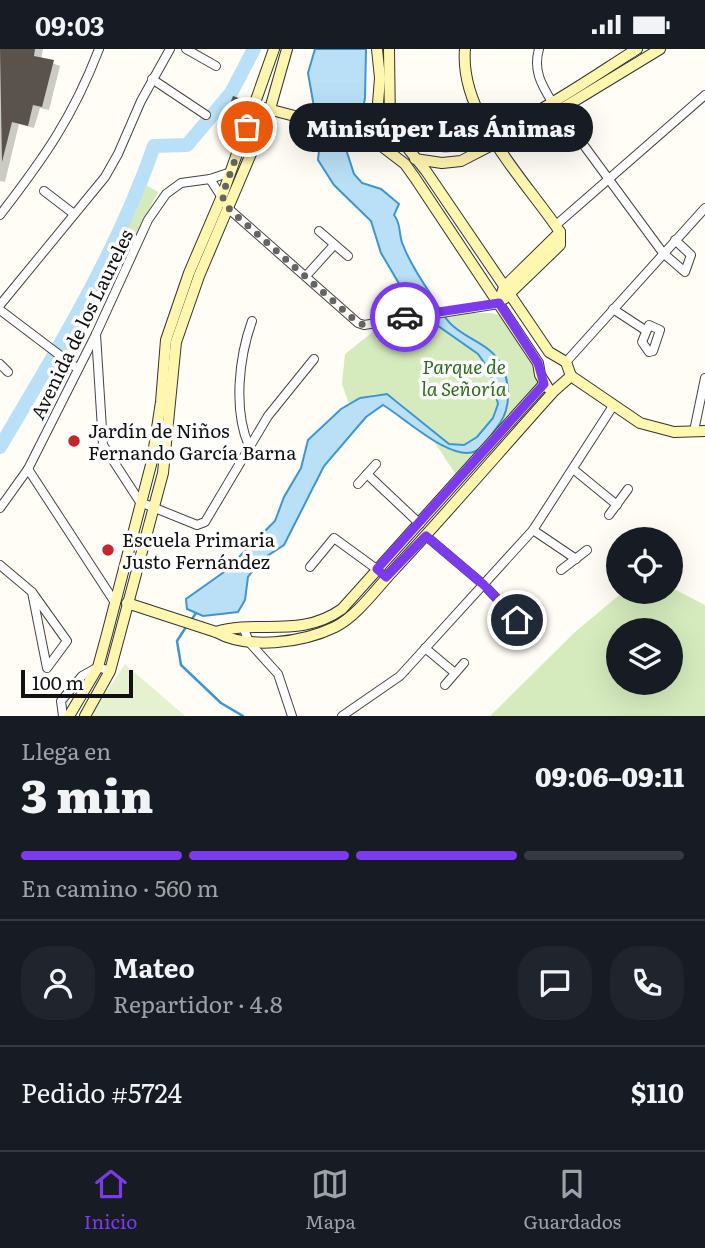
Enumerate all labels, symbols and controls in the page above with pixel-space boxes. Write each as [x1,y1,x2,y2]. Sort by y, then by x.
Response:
text: 09:03 [35,5,105,44]
pin [217,97,277,157]
callout: Minisúper Las Ánimas [289,103,594,151]
icon: bag [228,108,266,146]
text: Minisúper Las Ánimas [307,110,575,144]
street label: Avenida de los Laureles [23,224,139,424]
courier [370,282,440,352]
icon: car [386,298,424,336]
park label: Parque de la Señoría [421,352,507,402]
place label: Jardín de Niños Fernando García Barna [88,416,297,466]
marker: Jardín de Niños Fernando García Barna [66,433,82,449]
place label: Escuela Primaria Justo Fernández [122,525,276,575]
map controls [606,527,683,695]
button: locate [606,527,683,604]
marker: Escuela Primaria Justo Fernández [100,542,116,558]
pin [487,590,547,650]
icon: home [498,601,536,639]
button: layers [606,618,683,695]
scale bar [21,667,133,699]
text: 100 m [32,668,84,696]
text: Llega en [21,733,111,767]
text: 09:06–09:11 [535,756,684,795]
text: 3 min [21,759,153,827]
text: En camino · 560 m [21,870,219,904]
button: person [21,946,95,1020]
button: chat [518,946,592,1020]
button: phone [610,946,684,1020]
text: Mateo [113,947,195,986]
text: Repartidor · 4.8 [113,986,283,1020]
text: Pedido #5724 [21,1072,182,1111]
text: $110 [631,1072,684,1111]
tab: Inicio [84,1165,137,1235]
tab: Mapa [305,1165,356,1235]
tab: Guardados [523,1165,621,1235]

